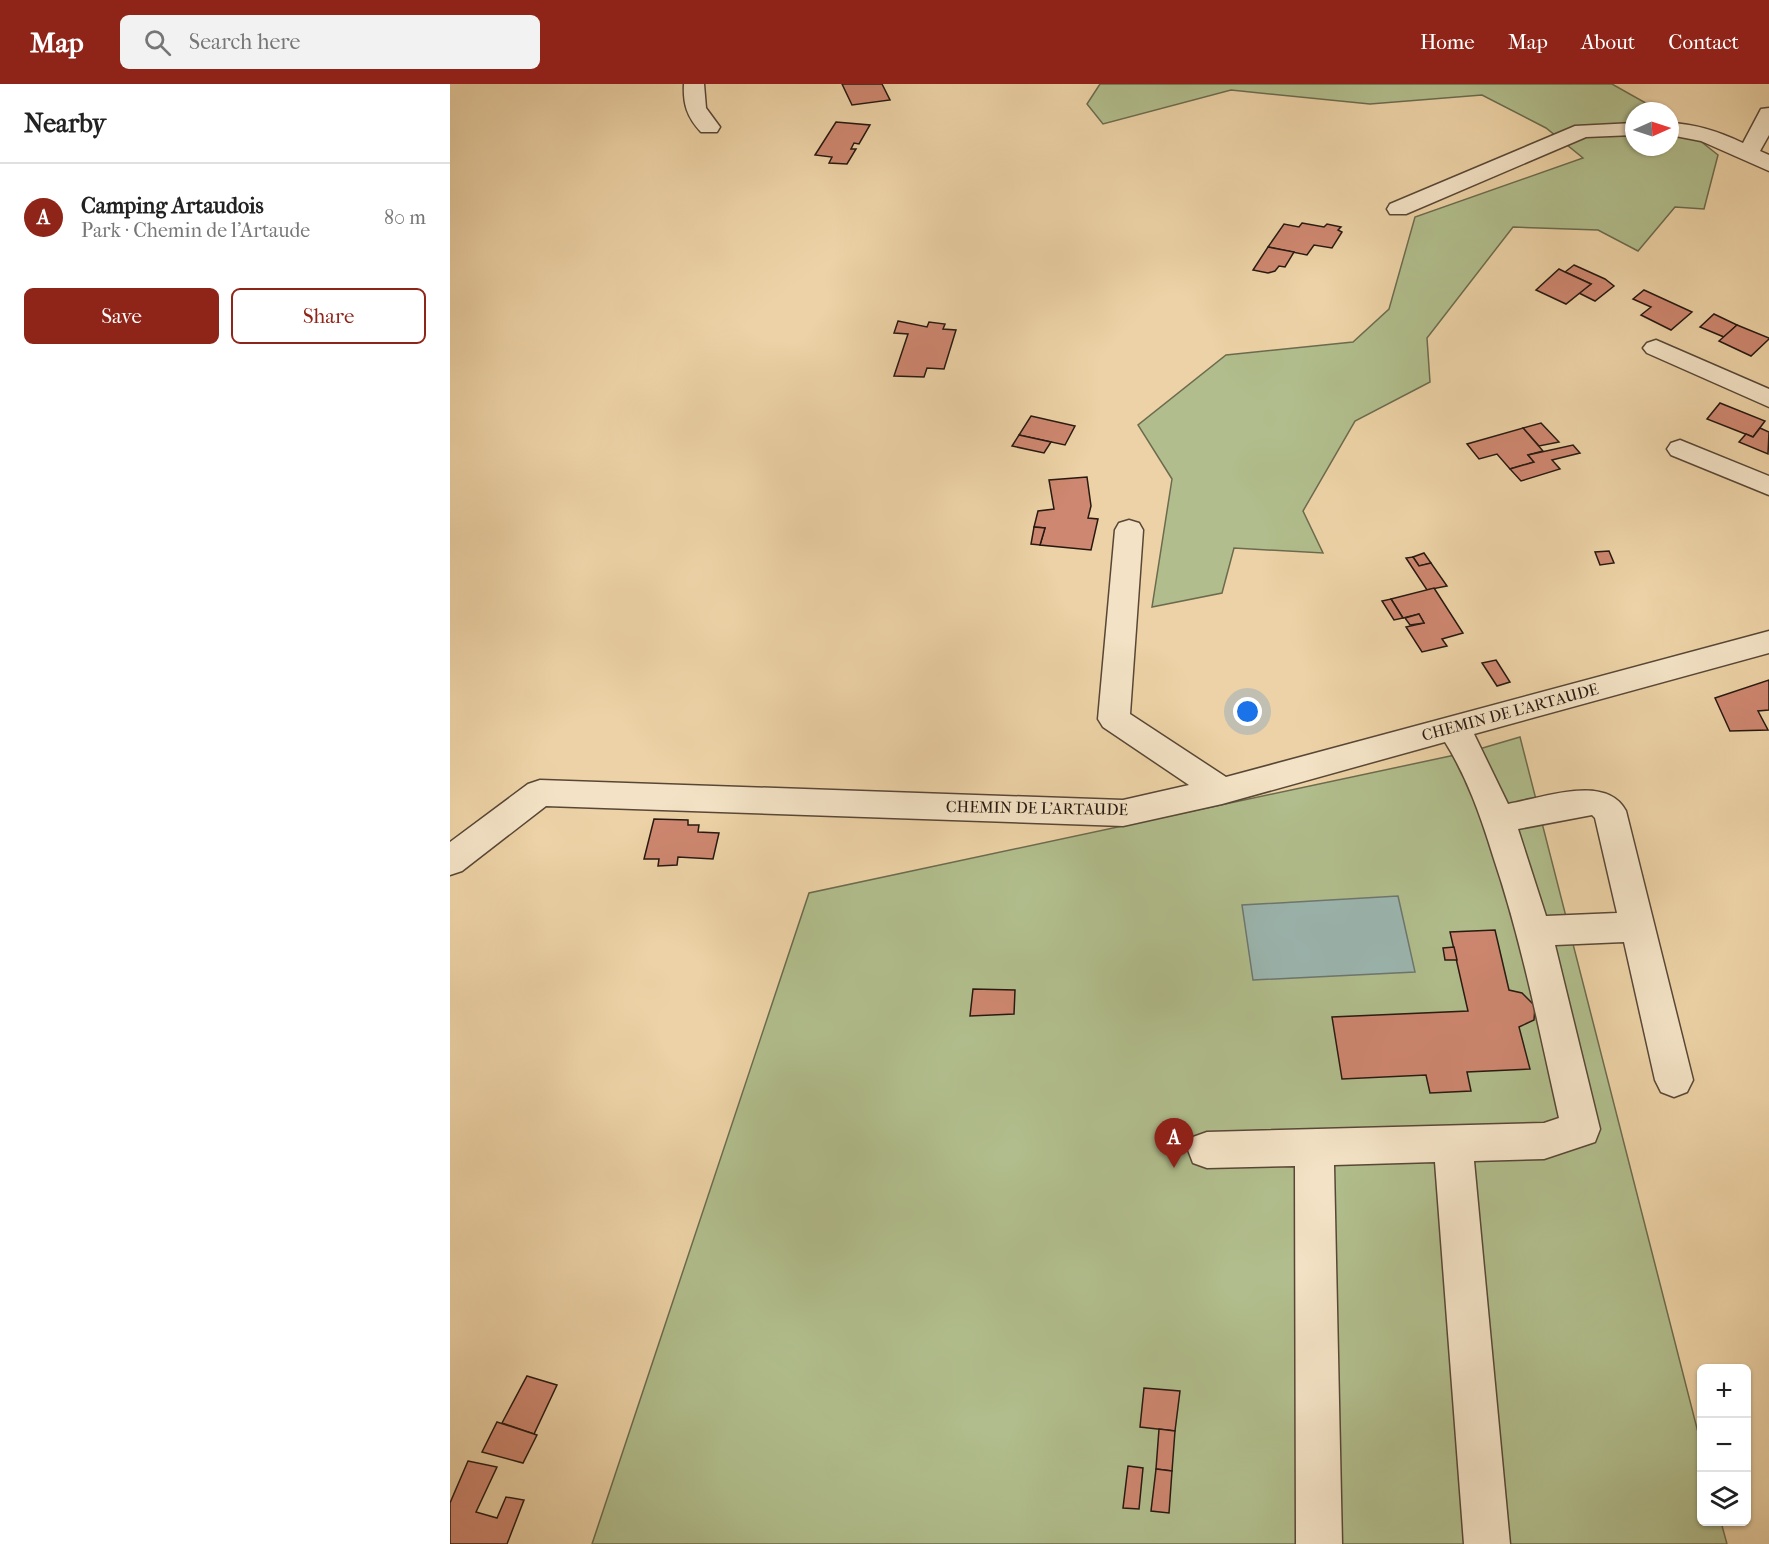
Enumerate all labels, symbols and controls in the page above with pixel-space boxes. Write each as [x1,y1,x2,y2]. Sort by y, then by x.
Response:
search box [120,15,540,69]
text: Map [30,26,84,59]
icon: search [141,26,174,59]
text: Search here [189,29,300,55]
text: Home [1420,30,1475,54]
text: Map [1508,30,1548,54]
text: About [1581,30,1635,54]
text: Contact [1668,30,1739,54]
north arrow [1625,102,1679,156]
text: Nearby [24,108,106,139]
text: Camping Artaudois [81,193,264,219]
text: A [37,206,50,229]
text: 80 m [384,206,426,229]
text: Park · Chemin de l'Artaude [81,219,310,242]
button: Save [24,288,219,344]
button: Share [231,288,426,344]
street label: CHEMIN DE L'ARTAUDE [1420,679,1601,745]
your location [1233,697,1262,726]
street label: CHEMIN DE L'ARTAUDE [946,797,1129,819]
pin: A [1154,1118,1194,1168]
map controls [1697,1364,1751,1526]
button: + [1697,1364,1751,1418]
button: − [1697,1418,1751,1472]
button: layers [1697,1472,1751,1526]

